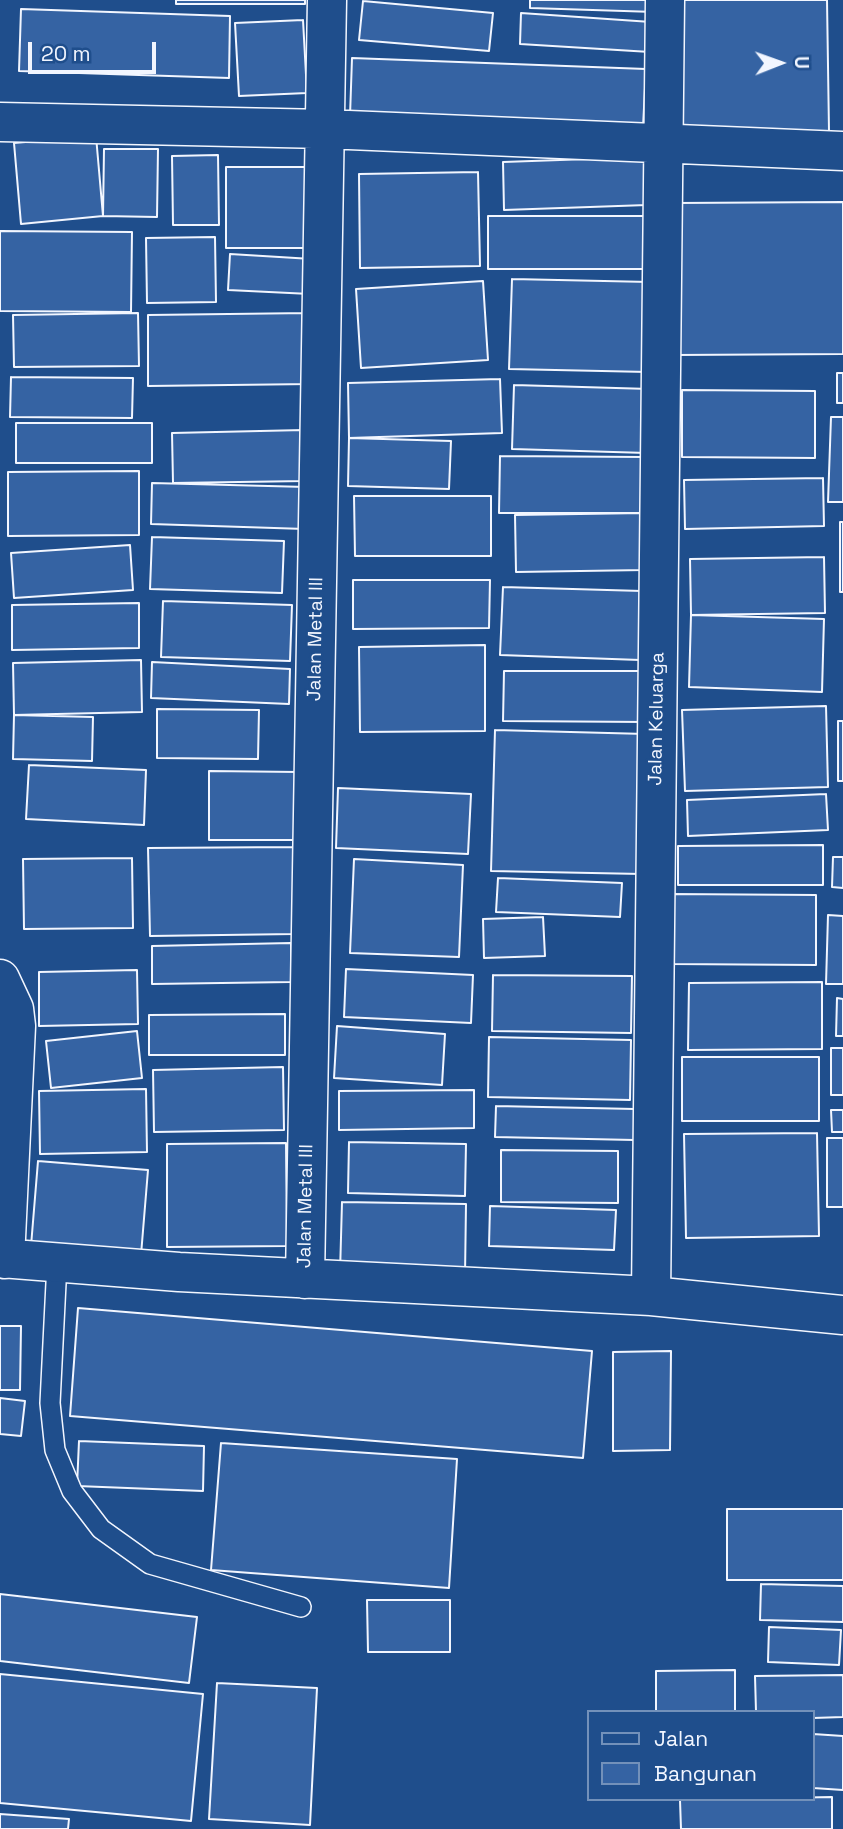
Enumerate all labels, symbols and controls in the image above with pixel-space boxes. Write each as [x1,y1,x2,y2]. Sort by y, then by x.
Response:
scale bar [32,28,159,72]
north arrow [745,28,815,98]
text: 20 m [41,40,91,67]
text: U [789,56,814,69]
street label: Jalan Metal III [304,577,328,701]
street label: Jalan Keluarga [644,652,670,786]
street label: Jalan Metal III [294,1144,318,1268]
legend [588,1710,815,1801]
text: Jalan [654,1725,708,1752]
text: Bangunan [654,1760,757,1787]

